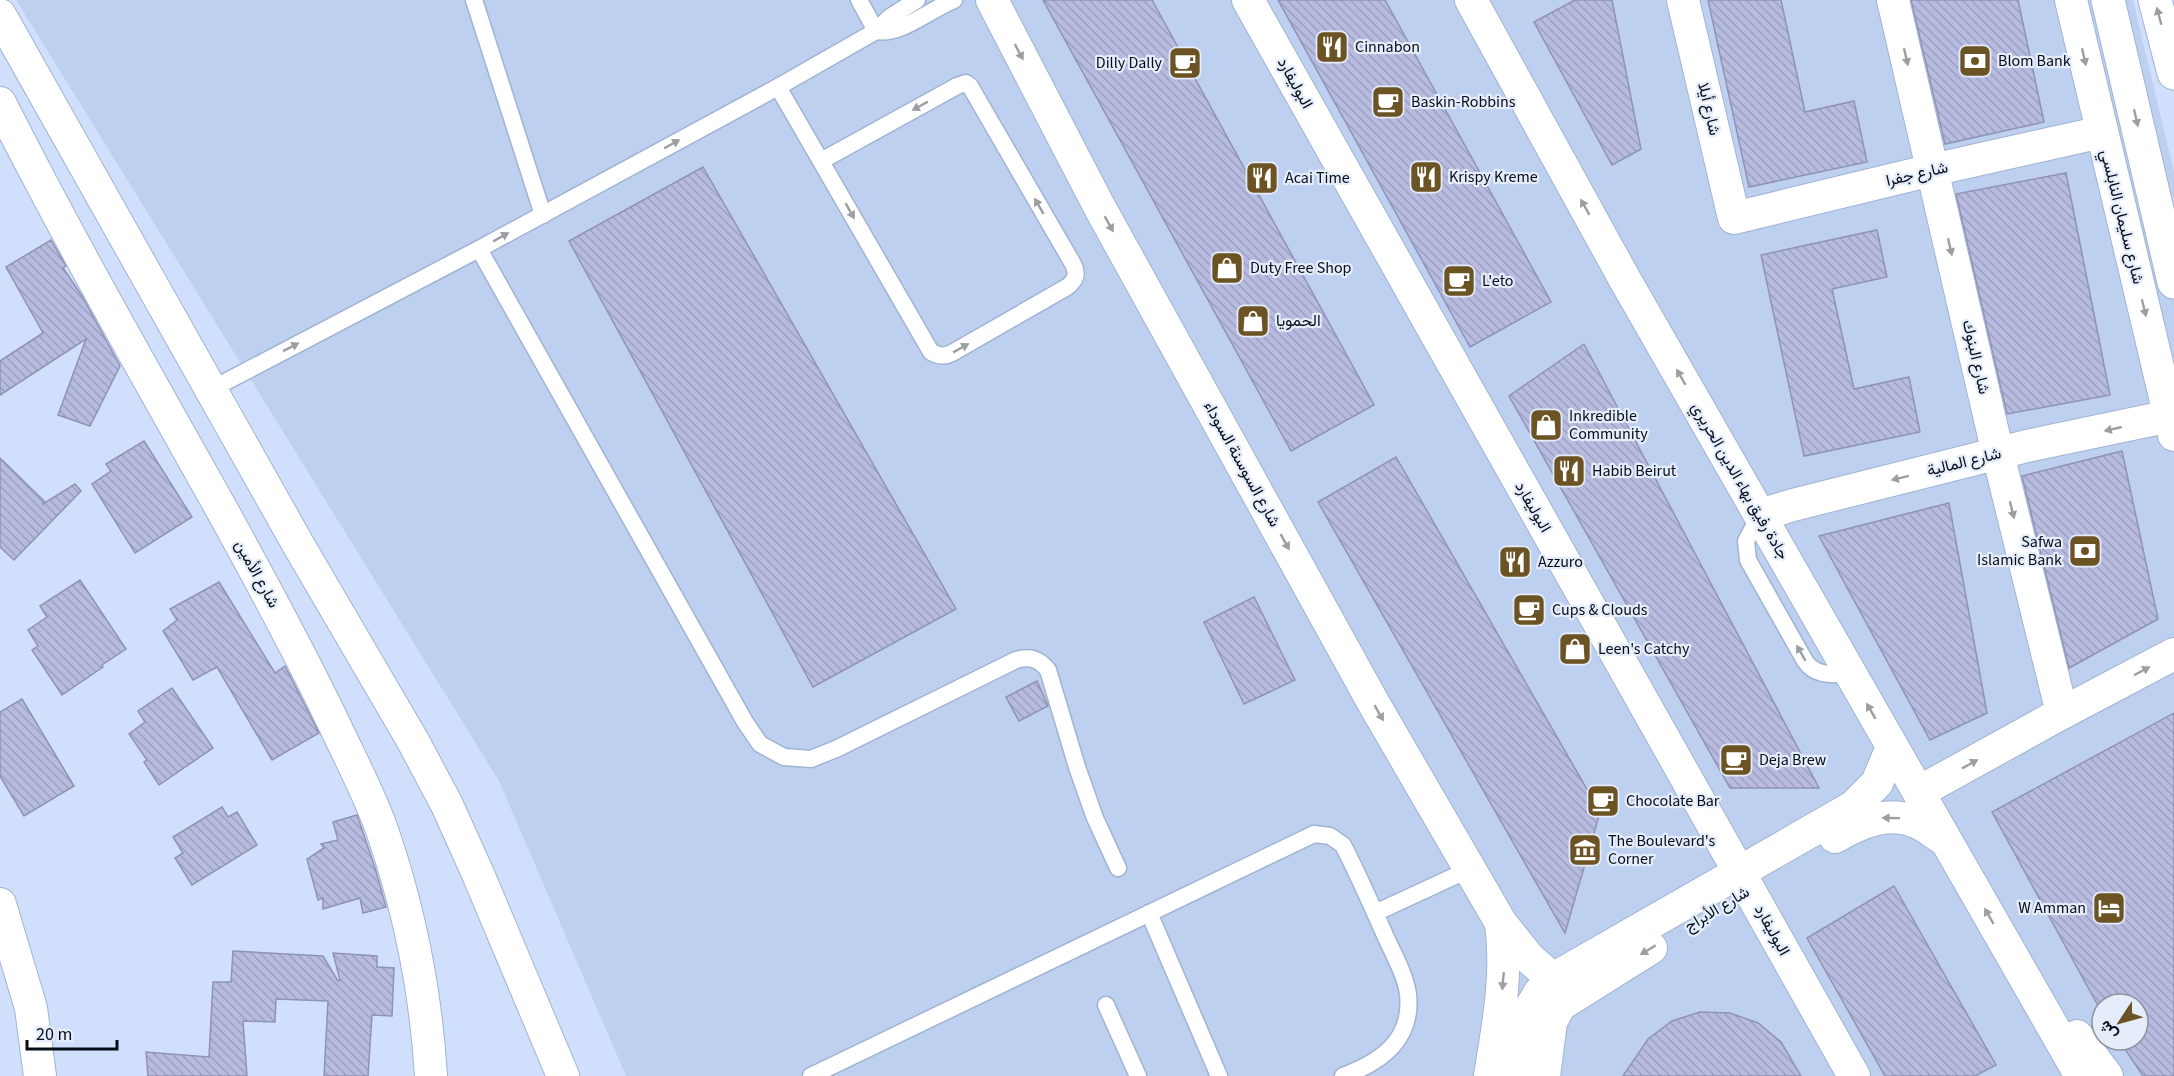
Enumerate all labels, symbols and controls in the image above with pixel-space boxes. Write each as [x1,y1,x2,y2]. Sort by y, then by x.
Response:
one-way arrow [2154,7,2164,26]
restaurant icon: Cinnabon [1314,29,1350,65]
place label: Cinnabon [1355,36,1420,58]
bank icon: Blom Bank [1957,43,1993,79]
one-way arrow [1014,44,1024,61]
cafe icon: Dilly Dally [1167,45,1203,81]
one-way arrow [1902,48,1912,66]
one-way arrow [2080,48,2090,66]
place label: Blom Bank [1998,50,2071,72]
place label: Dilly Dally [1096,52,1163,74]
street label: البوليفارد [1272,53,1318,113]
street label: شارع أيلا [1692,80,1726,138]
cafe icon: Baskin-Robbins [1370,84,1406,120]
place label: Baskin-Robbins [1411,91,1516,113]
one-way arrow [912,101,929,111]
one-way arrow [2131,109,2141,127]
one-way arrow [664,139,681,149]
street label: شارع سليمان النابلسي [2093,147,2149,287]
street label: شارع جفرا [1884,156,1950,192]
restaurant icon: Krispy Kreme [1408,159,1444,195]
restaurant icon: Acai Time [1244,160,1280,196]
place label: Krispy Kreme [1449,166,1538,188]
place label: Acai Time [1285,167,1350,189]
one-way arrow [1035,198,1045,215]
one-way arrow [1580,199,1590,216]
one-way arrow [845,203,855,220]
one-way arrow [1104,216,1114,233]
one-way arrow [493,232,510,242]
one-way arrow [1946,238,1956,256]
shop icon: Duty Free Shop [1209,250,1245,286]
place label: Duty Free Shop [1250,257,1352,279]
cafe icon: L'eto [1441,263,1477,299]
place label: L'eto [1482,270,1514,292]
one-way arrow [2140,299,2150,317]
shop icon: الحمويا [1235,303,1271,339]
place label: الحمويا [1276,310,1321,332]
street label: شارع البنوك [1957,318,1995,396]
one-way arrow [283,342,300,352]
one-way arrow [953,342,969,353]
one-way arrow [1676,368,1686,385]
street label: شارع السوسنة السوداء [1198,397,1286,531]
street label: جادة رفيق بهاء الدين الحريري [1684,398,1794,565]
place label: Inkredible Community [1569,405,1648,445]
shop icon: Inkredible Community [1528,407,1564,443]
one-way arrow [2104,425,2123,435]
street label: شارع المالية [1925,442,2003,482]
restaurant icon: Habib Beirut [1551,453,1587,489]
place label: Habib Beirut [1592,460,1677,482]
one-way arrow [1891,473,1909,483]
street label: البوليفارد [1510,477,1556,537]
one-way arrow [2007,501,2017,520]
place label: Safwa Islamic Bank [1977,531,2062,571]
bank icon: Safwa Islamic Bank [2067,533,2103,569]
one-way arrow [1280,534,1290,551]
street label: شارع الأمين [229,536,285,612]
restaurant icon: Azzuro [1497,544,1533,580]
place label: Azzuro [1538,551,1583,573]
cafe icon: Cups & Clouds [1511,592,1547,628]
place label: Cups & Clouds [1552,599,1648,621]
shop icon: Leen's Catchy [1557,631,1593,667]
place label: Leen's Catchy [1598,638,1690,660]
one-way arrow [1796,645,1806,662]
one-way arrow [2133,666,2150,676]
one-way arrow [1866,702,1876,719]
one-way arrow [1374,705,1385,721]
cafe icon: Deja Brew [1718,742,1754,778]
place label: Deja Brew [1759,749,1827,771]
one-way arrow [1962,759,1979,769]
cafe icon: Chocolate Bar [1585,783,1621,819]
place label: Chocolate Bar [1626,790,1720,812]
one-way arrow [1882,814,1901,823]
place label: The Boulevard's Corner [1608,830,1715,870]
museum icon: The Boulevard's Corner [1567,832,1603,868]
street label: شارع الأبراج [1680,881,1754,937]
hotel icon: W Amman [2091,890,2127,926]
place label: W Amman [2018,897,2086,919]
street label: البوليفارد [1749,900,1795,960]
one-way arrow [1984,908,1995,924]
one-way arrow [1639,945,1656,955]
one-way arrow [1498,971,1508,990]
north arrow [2090,992,2150,1052]
scale bar [27,1013,117,1051]
text: ش [2094,1016,2123,1044]
text: 20 m [36,1022,72,1047]

